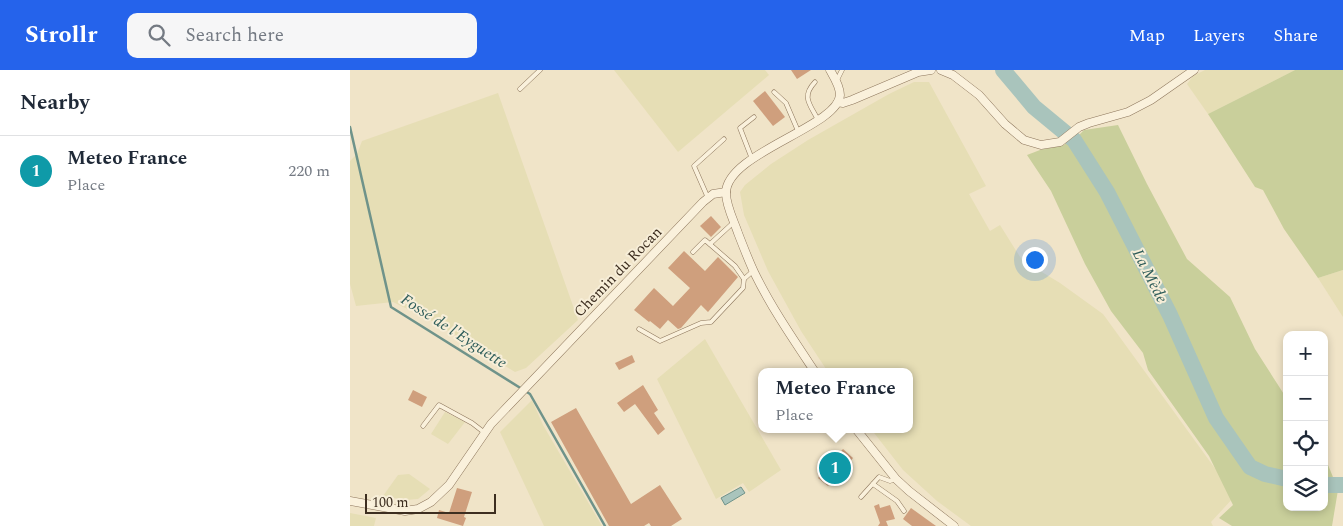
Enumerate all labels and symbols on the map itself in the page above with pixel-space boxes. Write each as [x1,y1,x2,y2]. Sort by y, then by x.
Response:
street label: Chemin du Rocan [568,221,668,323]
water label: La Mède [1126,245,1174,307]
your location [1022,247,1048,273]
water label: Fossé de l'Eyguette [396,288,512,374]
pin: 1 [819,449,851,487]
scale bar [365,491,496,514]

